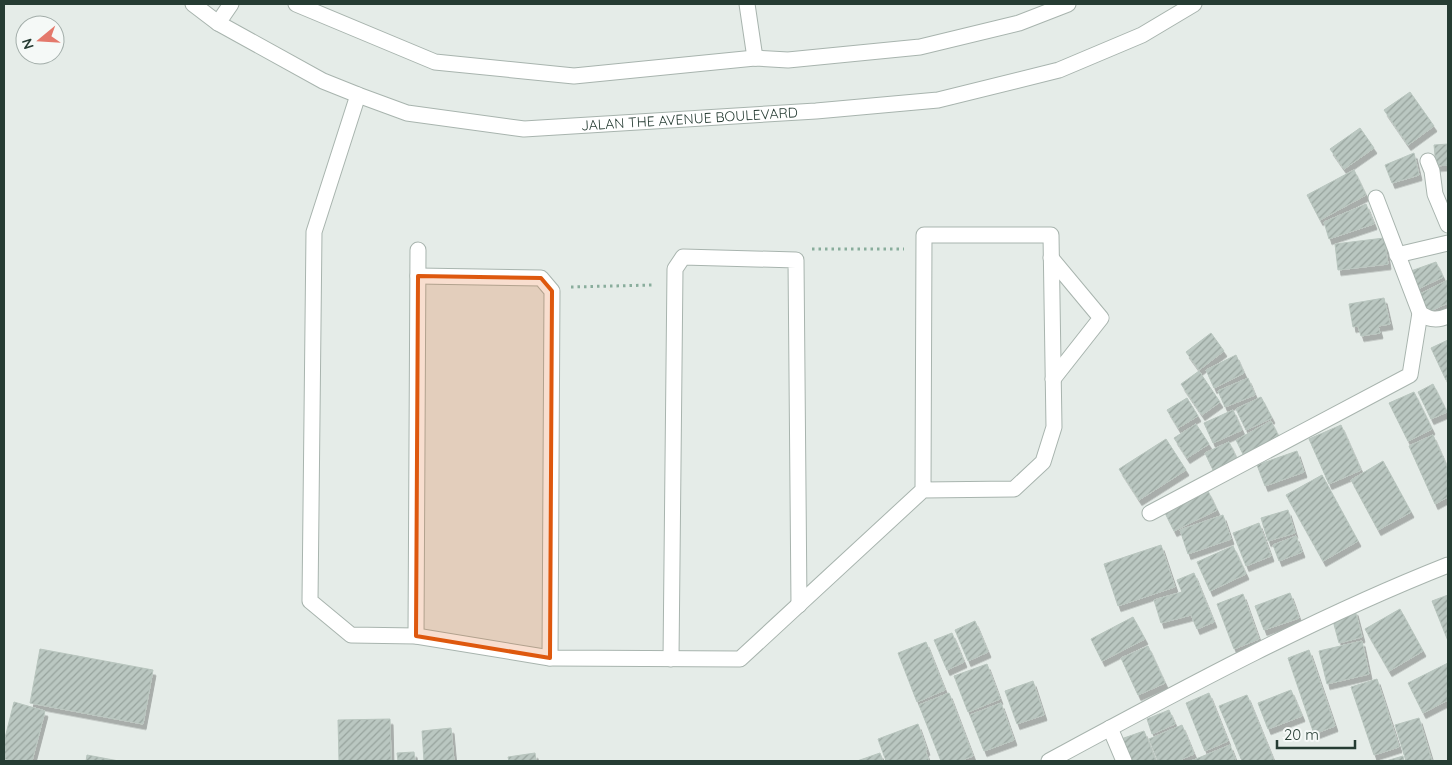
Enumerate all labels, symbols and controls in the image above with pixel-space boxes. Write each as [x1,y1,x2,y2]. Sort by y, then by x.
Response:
north arrow [15,15,65,65]
text: N [17,36,38,52]
street label: JALAN THE AVENUE BOULEVARD [580,103,798,134]
scale bar [1277,718,1354,750]
text: 20 m [1284,725,1319,744]

